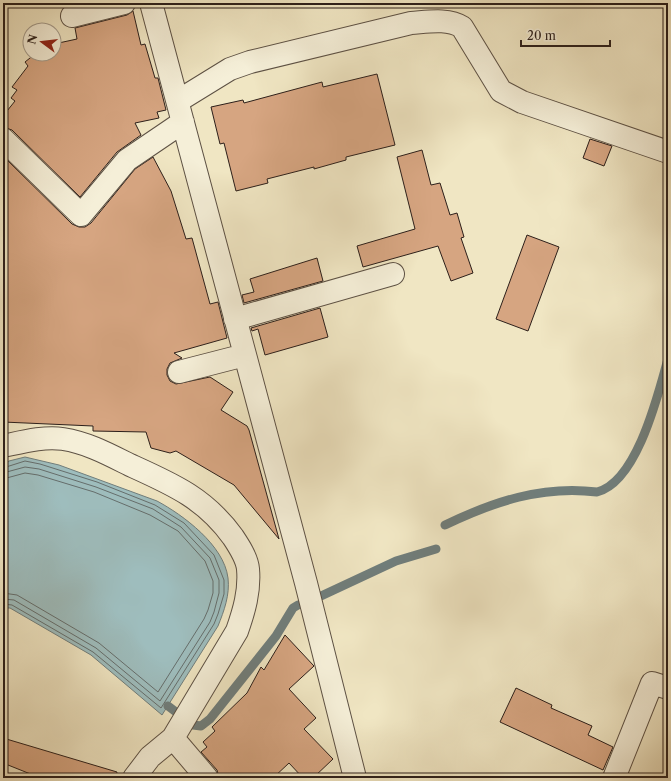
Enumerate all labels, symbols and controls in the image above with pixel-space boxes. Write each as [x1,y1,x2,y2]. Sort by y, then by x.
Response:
north arrow [22,22,62,62]
scale bar [521,22,610,48]
text: 20 m [527,28,556,43]
text: N [24,33,40,46]

